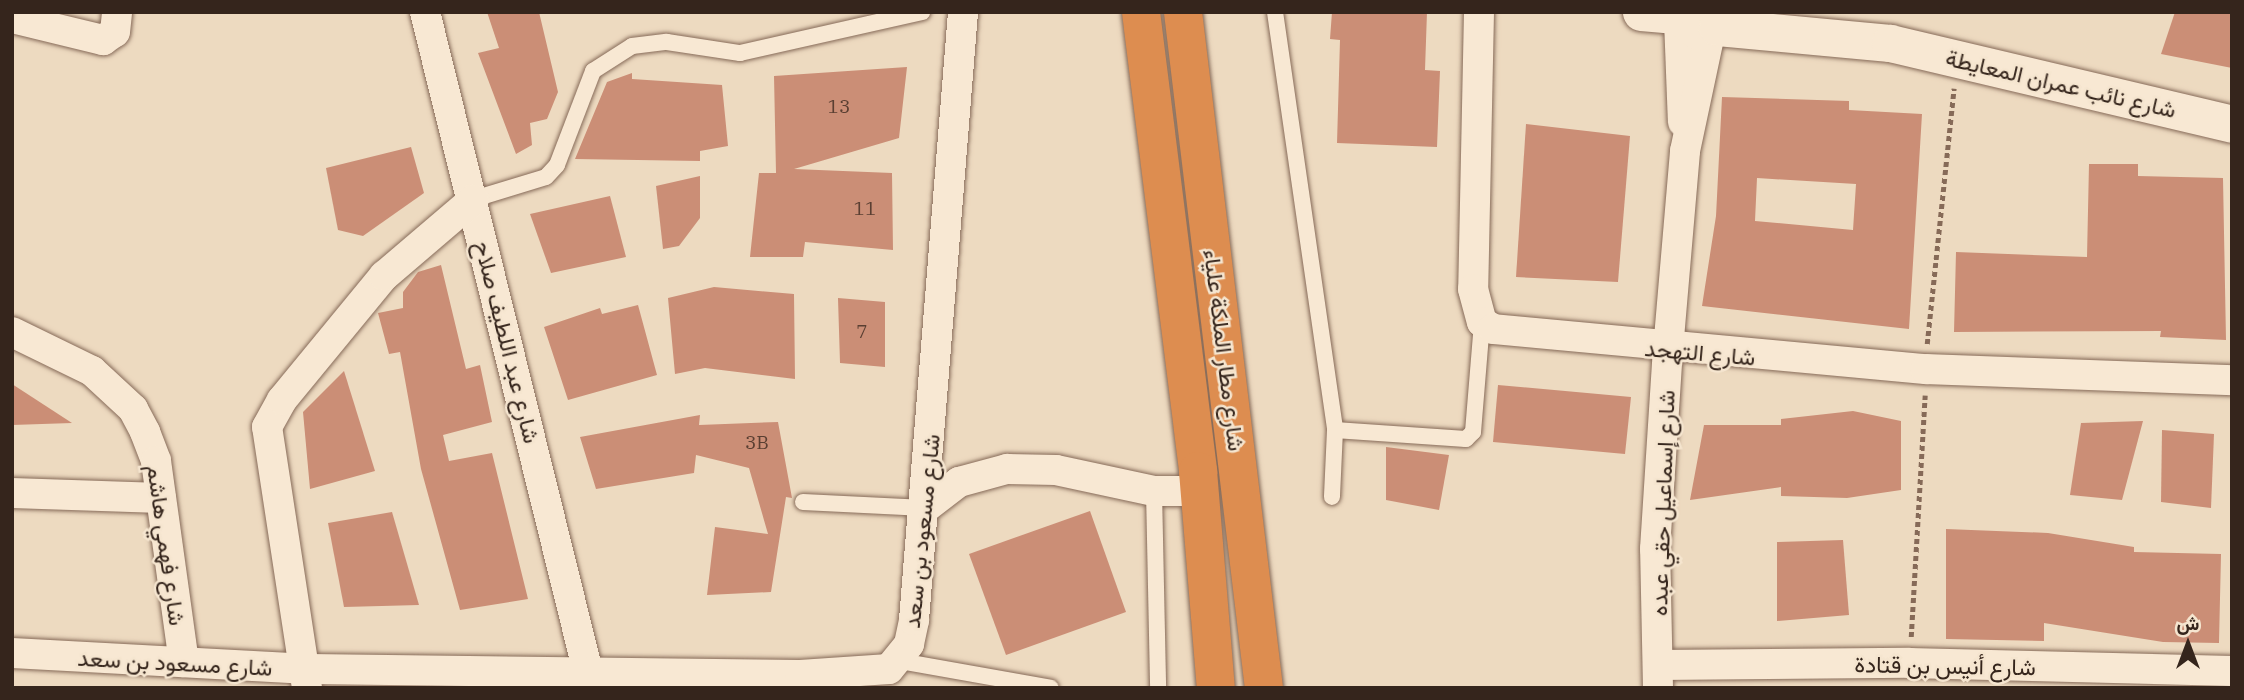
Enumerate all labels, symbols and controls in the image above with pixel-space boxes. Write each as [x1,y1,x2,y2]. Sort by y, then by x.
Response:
street label: شارع نائب عمران المعايطة [1943,43,2179,123]
house number: 13 [828,96,850,118]
house number: 11 [854,198,876,220]
street label: شارع عبد اللطيف صلاح [470,238,546,446]
street label: شارع مطار الملكة علياء [1199,248,1251,452]
house number: 7 [856,321,868,343]
street label: شارع التهجد [1643,333,1757,371]
street label: شارع إسماعيل حقي عبده [1644,390,1680,616]
house number: 3B [745,432,769,454]
street label: شارع مسعود بن سعد [897,432,945,630]
street label: شارع فهمي هاشم [142,463,192,627]
north arrow [2153,609,2223,679]
text: ش [2177,611,2199,635]
street label: شارع مسعود بن سعد [77,643,273,681]
street label: شارع أنيس بن قتادة [1854,650,2036,680]

